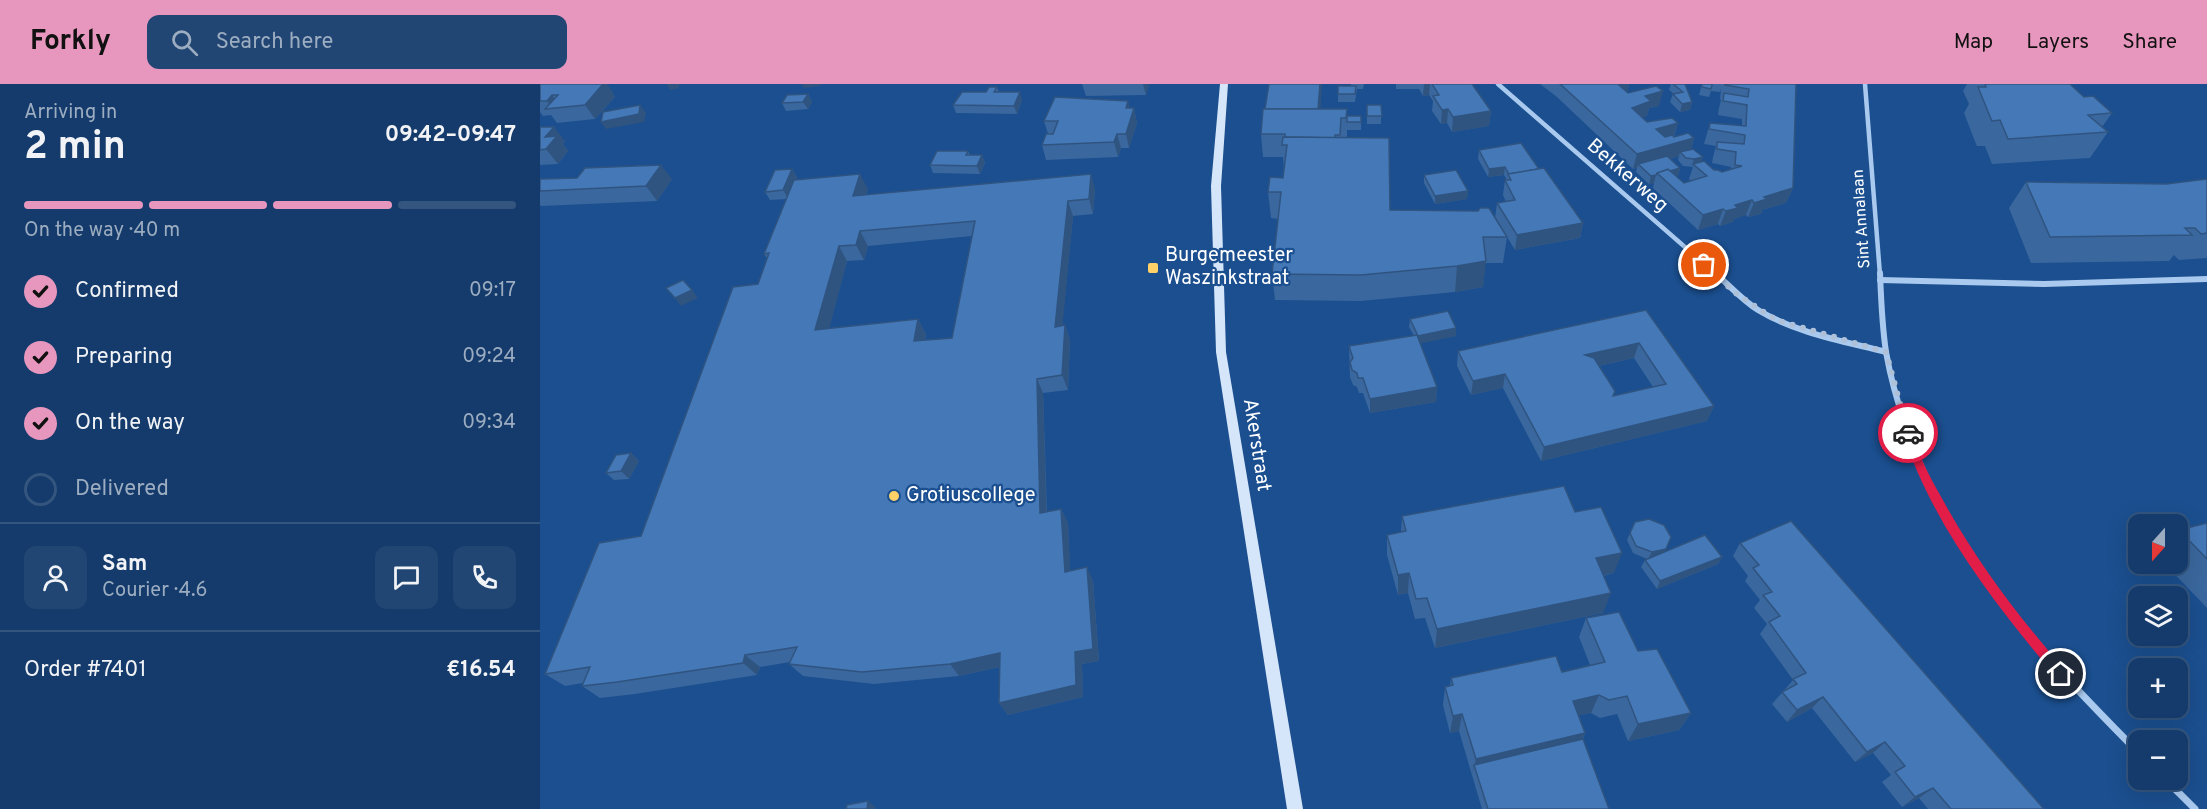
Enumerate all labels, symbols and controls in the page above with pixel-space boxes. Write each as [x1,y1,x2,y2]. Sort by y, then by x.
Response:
search box [147,15,567,69]
text: Forkly [30,24,111,60]
icon: search [168,26,201,59]
text: Search here [216,29,333,56]
text: Map [1954,29,1993,56]
text: Layers [2026,29,2089,56]
text: Share [2122,29,2177,56]
text: Arriving in [24,100,117,126]
text: 09:42–09:47 [385,122,516,149]
text: 2 min [24,124,126,173]
street label: Bekkerweg [1581,133,1673,219]
street label: Sint Annalaan [1849,169,1875,269]
text: On the way · 40 m [24,218,180,244]
pin [1678,239,1729,290]
place label: Burgemeester Waszinkstraat [1165,243,1293,292]
icon: bag [1687,248,1720,281]
marker: Burgemeester Waszinkstraat [1146,261,1160,275]
icon: check [24,275,57,308]
text: Confirmed [75,278,179,305]
text: 09:17 [469,278,516,304]
icon: check [24,341,57,374]
text: Preparing [75,344,173,371]
text: 09:24 [462,344,516,370]
street label: Akerstraat [1236,397,1276,493]
courier [1878,403,1938,463]
icon: check [24,407,57,440]
text: On the way [75,410,185,437]
text: 09:34 [462,410,516,436]
icon: car [1892,417,1925,450]
text: Delivered [75,476,169,503]
place label: Grotiuscollege [906,483,1036,509]
marker: Grotiuscollege [887,489,901,503]
north arrow [2128,514,2188,574]
map controls [2128,514,2188,790]
button: person [24,546,87,609]
button: chat [375,546,438,609]
button: phone [453,546,516,609]
text: Sam [102,551,147,578]
text: Courier · 4.6 [102,578,207,604]
button: layers [2128,586,2188,646]
pin [2035,648,2086,699]
text: Order #7401 [24,657,147,684]
text: €16.54 [446,657,516,684]
icon: home [2044,657,2077,690]
button: + [2128,658,2188,718]
button: − [2128,730,2188,790]

